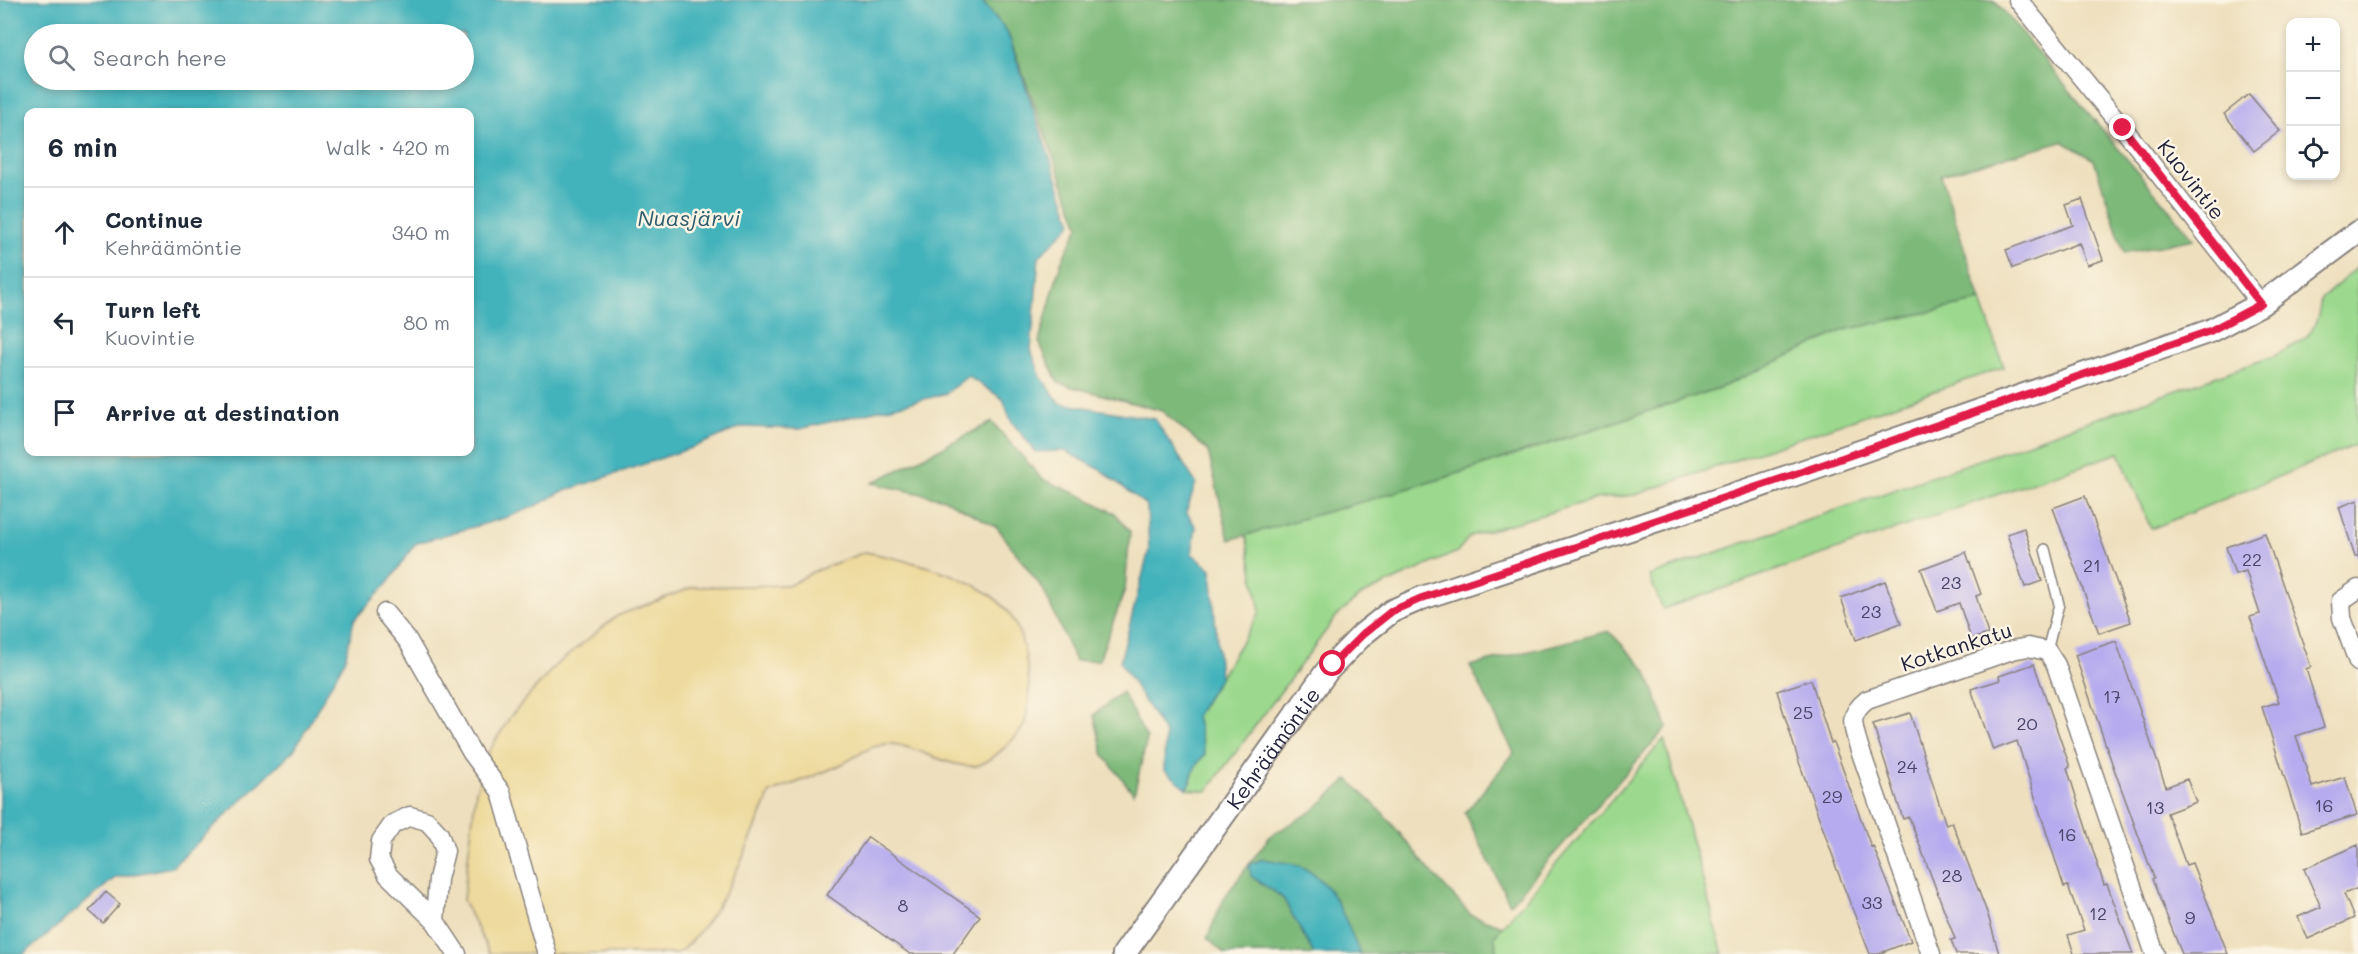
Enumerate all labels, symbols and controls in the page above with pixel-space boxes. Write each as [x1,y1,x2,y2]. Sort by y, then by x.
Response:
map controls [2286,18,2340,180]
button: + [2286,18,2340,72]
search box [24,24,474,90]
icon: search [45,41,78,74]
text: Search here [93,43,227,72]
button: − [2286,72,2340,126]
route end [2109,114,2135,140]
button: locate [2286,126,2340,180]
text: 6 min [48,130,117,164]
street label: Kuovintie [2152,133,2232,225]
text: Walk · 420 m [325,134,450,160]
water label: Nuasjärvi [637,203,741,232]
text: Continue [105,205,203,234]
icon: ahead [48,216,81,249]
text: 340 m [392,219,450,245]
text: Kehräämöntie [105,234,242,260]
text: Turn left [105,295,201,324]
icon: left [48,306,81,339]
text: 80 m [403,309,450,335]
text: Kuovintie [105,324,195,350]
icon: arrive [48,396,81,429]
text: Arrive at destination [105,398,340,427]
house number: 22 [2242,547,2262,571]
house number: 21 [2083,553,2101,577]
house number: 23 [1941,570,1961,594]
house number: 23 [1861,599,1881,623]
street label: Kotkankatu [1897,615,2015,677]
route start [1319,650,1345,676]
street label: Kehräämöntie [1219,681,1325,814]
house number: 17 [2103,684,2121,708]
house number: 25 [1793,700,1813,724]
house number: 20 [2016,711,2038,735]
house number: 24 [1897,754,1918,778]
house number: 29 [1822,784,1843,808]
house number: 16 [2315,793,2333,817]
house number: 13 [2146,795,2164,819]
house number: 16 [2058,822,2076,846]
house number: 28 [1942,863,1963,887]
house number: 33 [1861,890,1883,914]
house number: 8 [898,893,909,917]
house number: 12 [2089,901,2107,925]
house number: 9 [2185,905,2196,929]

